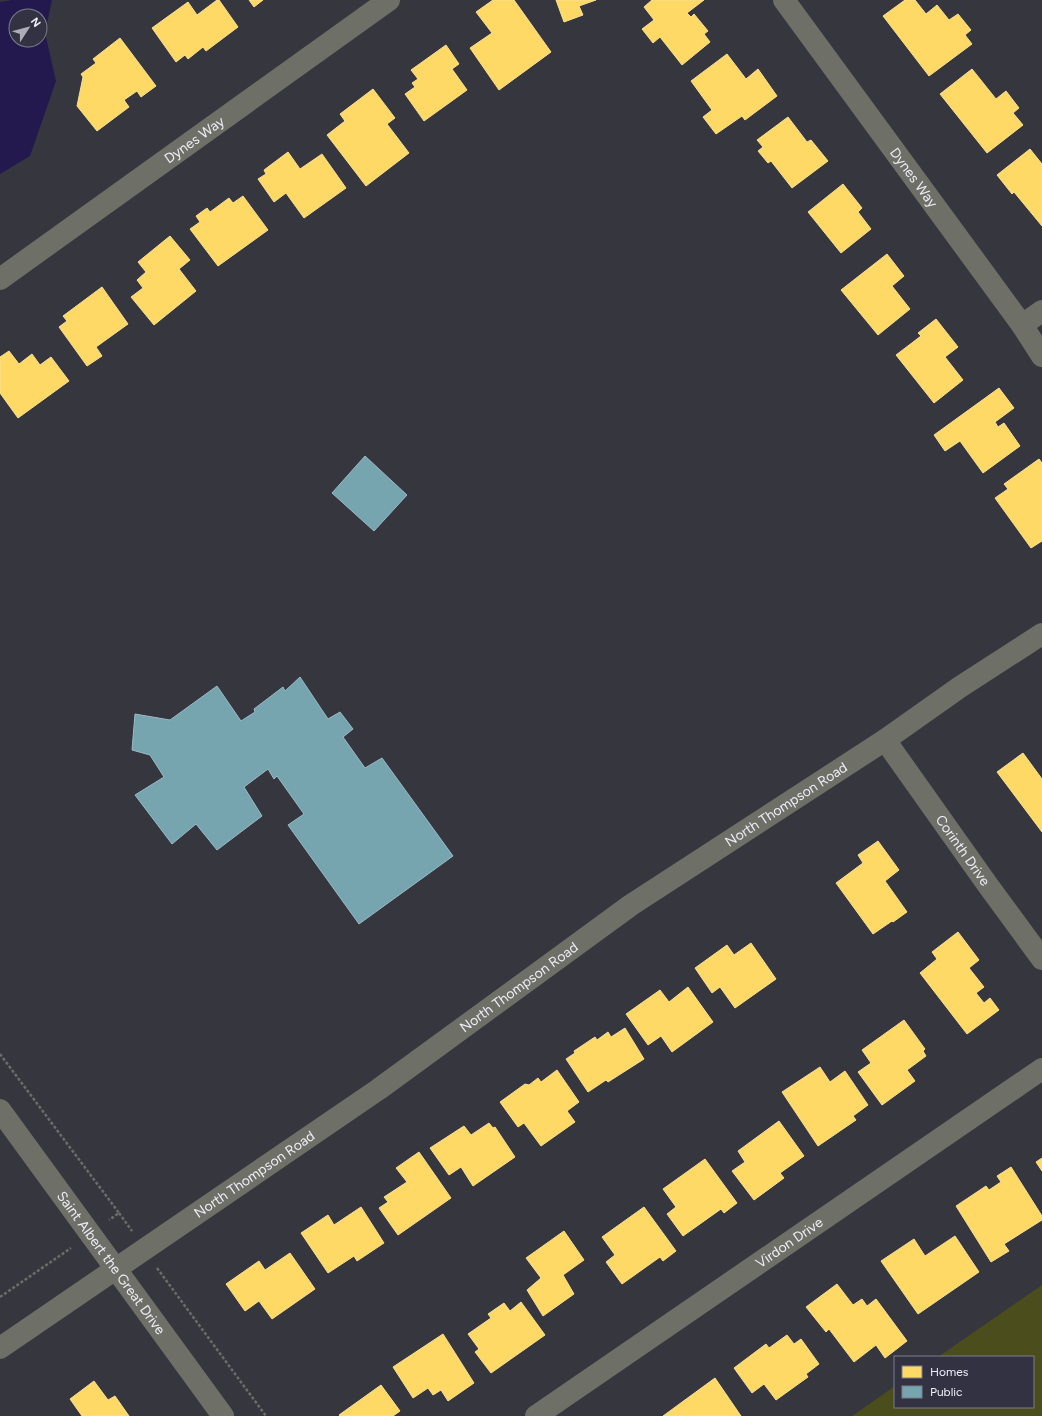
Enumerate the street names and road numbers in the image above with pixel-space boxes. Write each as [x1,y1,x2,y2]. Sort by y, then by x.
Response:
street label: Dynes Way [161,112,228,167]
street label: Dynes Way [887,144,942,211]
street label: North Thompson Road [722,758,850,850]
street label: Corinth Drive [932,811,994,889]
street label: North Thompson Road [456,938,581,1036]
street label: North Thompson Road [191,1127,318,1221]
street label: Saint Albert the Great Drive [53,1188,169,1338]
street label: Virdon Drive [752,1213,826,1271]

